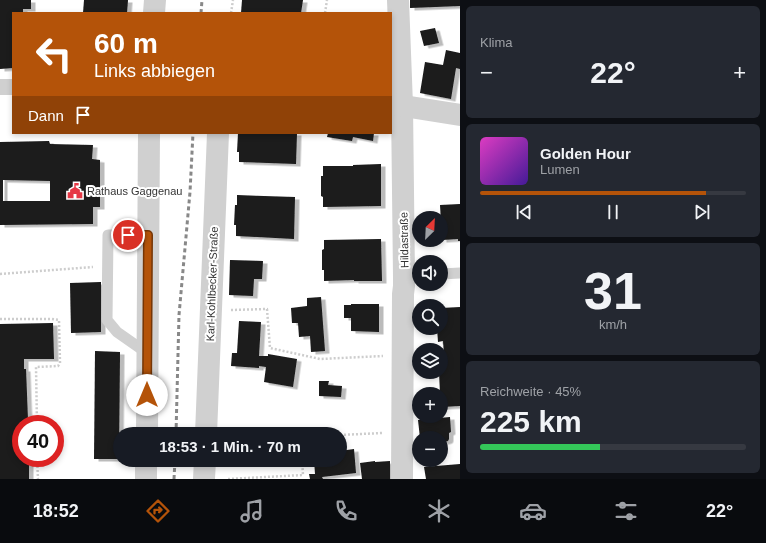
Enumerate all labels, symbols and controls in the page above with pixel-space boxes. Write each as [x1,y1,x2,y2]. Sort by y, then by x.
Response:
icon: left [28,28,80,80]
text: 60 m [94,28,158,59]
text: Klima [480,35,513,50]
text: 22° [590,56,636,89]
text: − [480,60,493,85]
text: + [733,60,746,85]
text: Links abbiegen [94,61,215,81]
icon: arrive [72,104,94,126]
text: Dann [28,107,64,124]
text: Golden Hour [540,145,631,162]
text: Lumen [540,162,580,177]
public building icon: Rathaus Gaggenau [66,182,84,200]
place label: Rathaus Gaggenau [87,185,182,197]
icon: previous [513,201,535,223]
icon: pause [602,201,624,223]
icon: next [691,201,713,223]
north arrow [412,211,448,247]
map controls [412,211,448,467]
street label: Hildastraße [398,212,410,268]
pin [111,218,145,252]
icon: arrive [117,224,139,246]
street label: Karl-Kohlbecker-Straße [204,226,220,342]
button: sound [412,255,448,291]
text: 31 [584,262,642,320]
button: search [412,299,448,335]
text: km/h [599,317,627,332]
button: layers [412,343,448,379]
position arrow [126,374,168,416]
text: Reichweite · 45% [480,384,581,399]
button: + [412,387,448,423]
text: 225 km [480,405,582,438]
speed limit sign: 40 [12,415,64,467]
button: − [412,431,448,467]
text: 18:53 · 1 Min. · 70 m [159,438,301,455]
icon: directions [144,497,172,525]
icon: music [238,497,266,525]
icon: phone [332,497,360,525]
icon: climate [425,497,453,525]
icon: car [519,497,547,525]
icon: filters [612,497,640,525]
text: 18:52 [33,501,79,521]
text: 22° [706,501,733,521]

